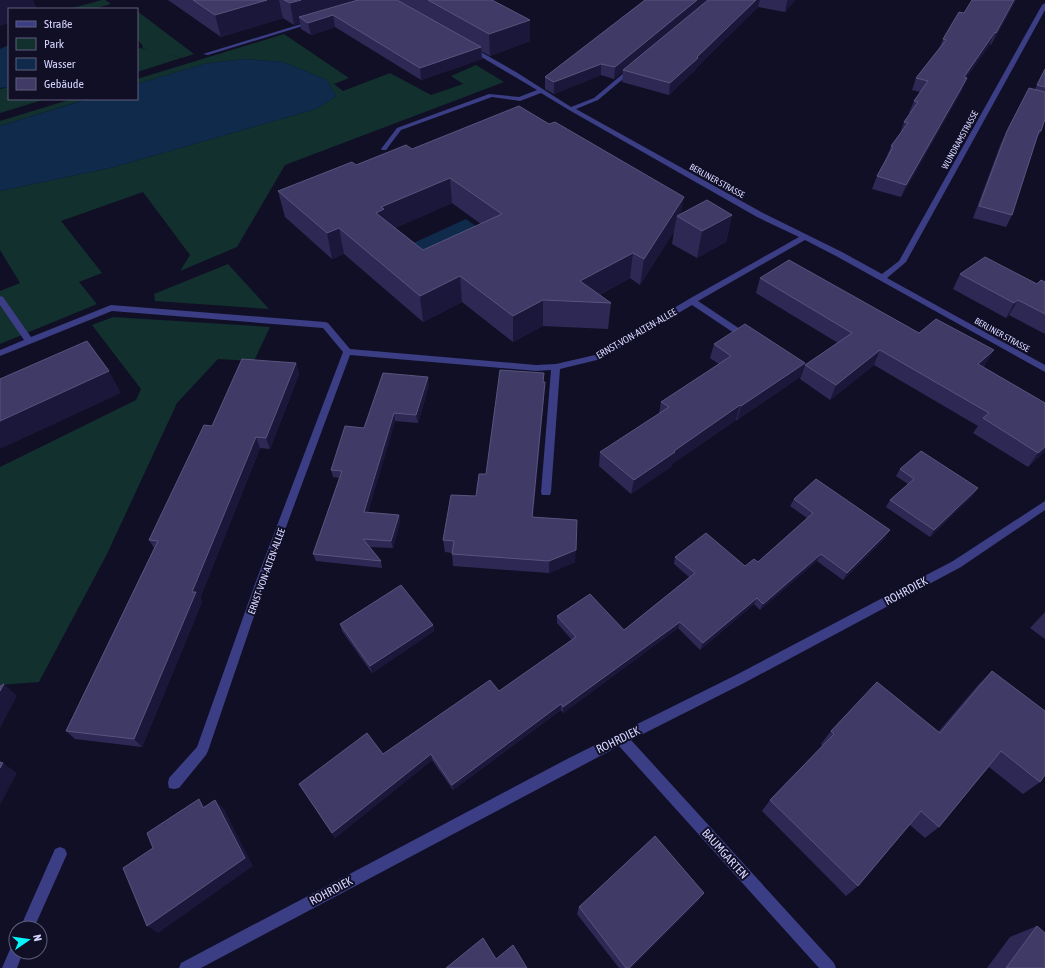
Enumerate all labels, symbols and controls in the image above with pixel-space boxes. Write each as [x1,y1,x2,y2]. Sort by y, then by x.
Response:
legend [8,8,138,100]
text: Straße [44,17,72,31]
text: Park [44,37,65,51]
text: Wasser [44,57,76,71]
text: Gebäude [44,77,84,91]
street label: WUNDRAMSTRASSE [940,109,980,171]
street label: BERLINER STRASSE [688,162,746,200]
street label: ERNST-VON-ALTEN-ALLEE [594,306,679,361]
street label: BERLINER STRASSE [973,316,1031,354]
street label: ERNST-VON-ALTEN-ALLEE [246,526,287,616]
street label: ROHRDIEK [882,574,930,608]
street label: ROHRDIEK [594,723,642,757]
street label: BAUMGARTEN [699,826,751,882]
street label: ROHRDIEK [307,874,355,908]
north arrow [8,920,48,960]
text: N [31,933,44,942]

